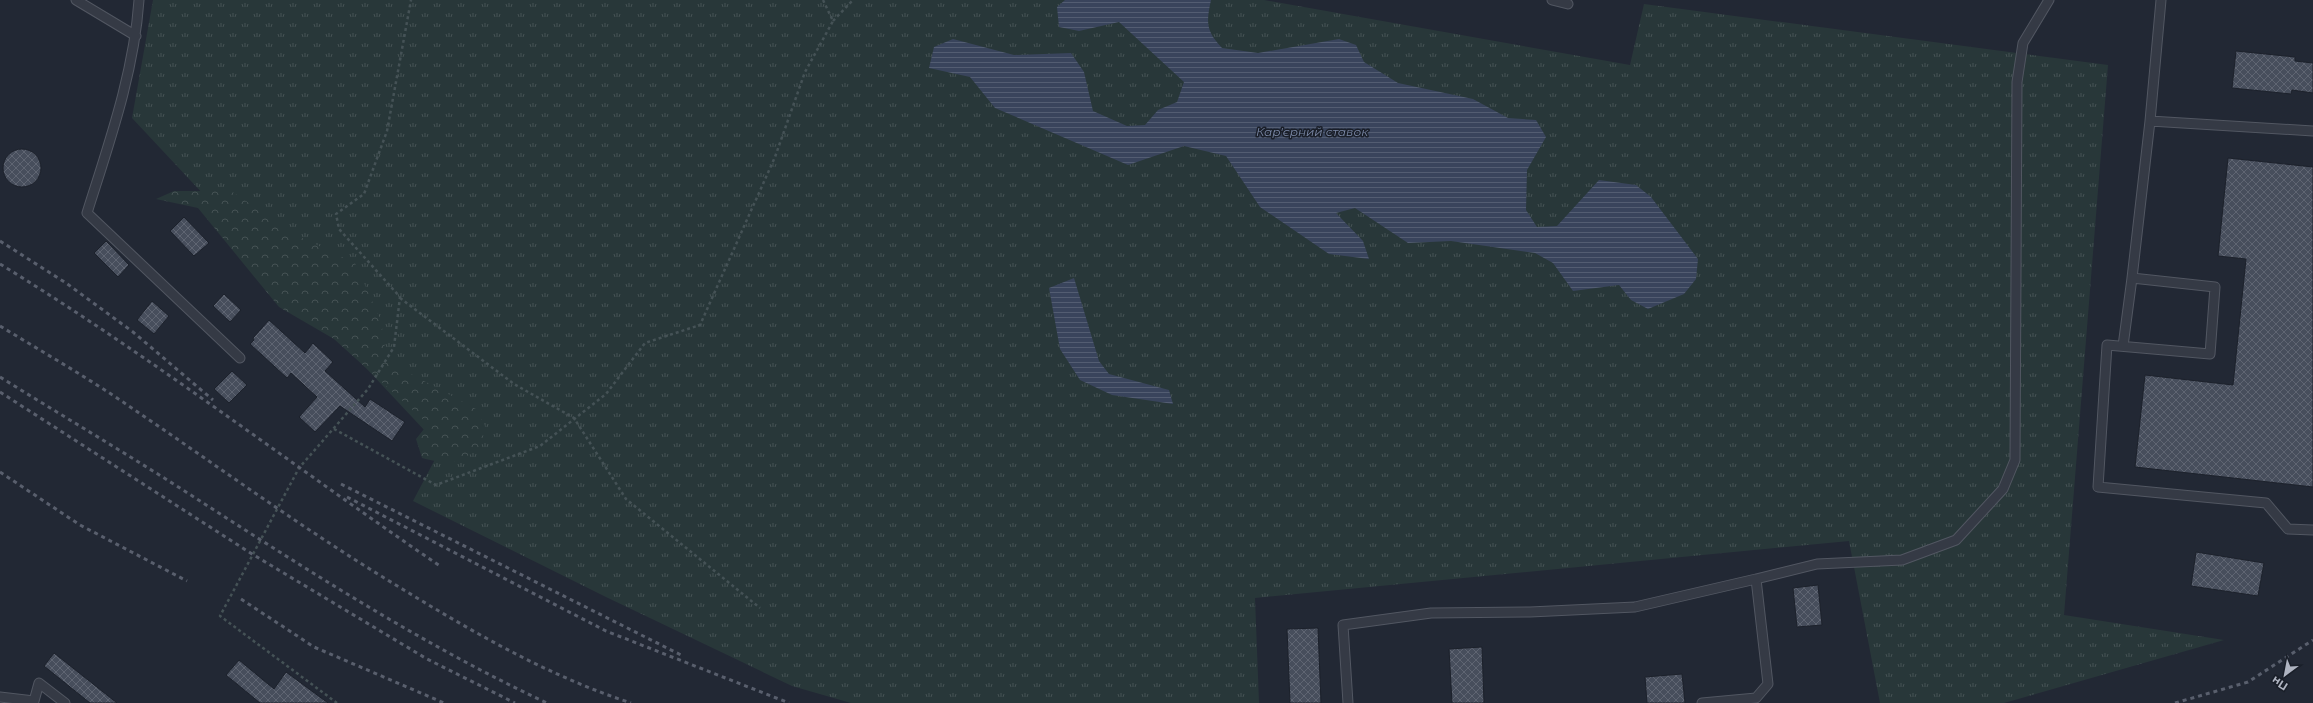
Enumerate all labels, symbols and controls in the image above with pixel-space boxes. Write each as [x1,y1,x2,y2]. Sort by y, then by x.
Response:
water label: Кар'єрний ставок [1256,124,1369,139]
north arrow [2265,655,2305,695]
text: Пн [2269,673,2290,694]

